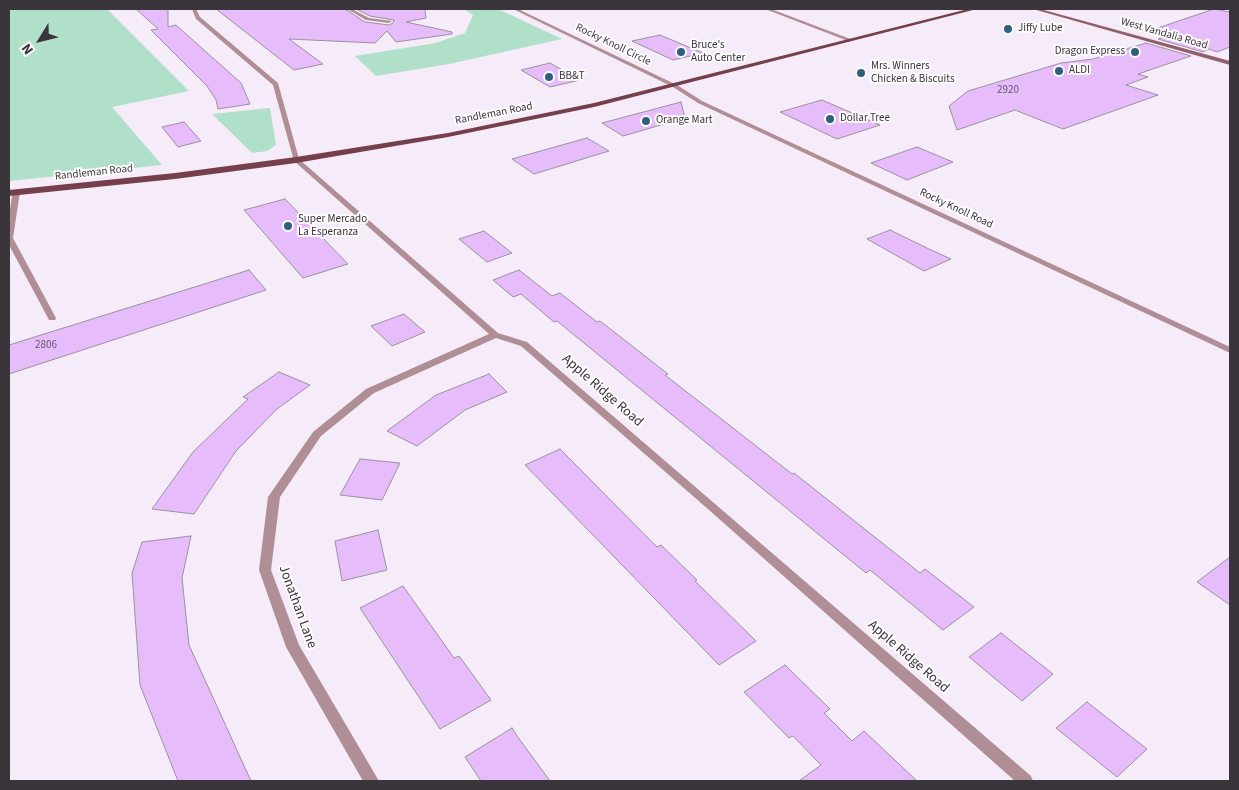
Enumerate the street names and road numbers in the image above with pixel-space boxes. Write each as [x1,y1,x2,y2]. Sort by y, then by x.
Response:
street label: West Vandalia Road [1119,15,1209,53]
street label: Rocky Knoll Circle [573,21,653,69]
street label: Randleman Road [454,100,534,128]
street label: Randleman Road [54,162,134,184]
street label: Rocky Knoll Road [917,186,995,232]
street label: Apple Ridge Road [558,351,646,431]
street label: Jonathan Lane [274,563,320,651]
street label: Apple Ridge Road [864,617,952,697]

